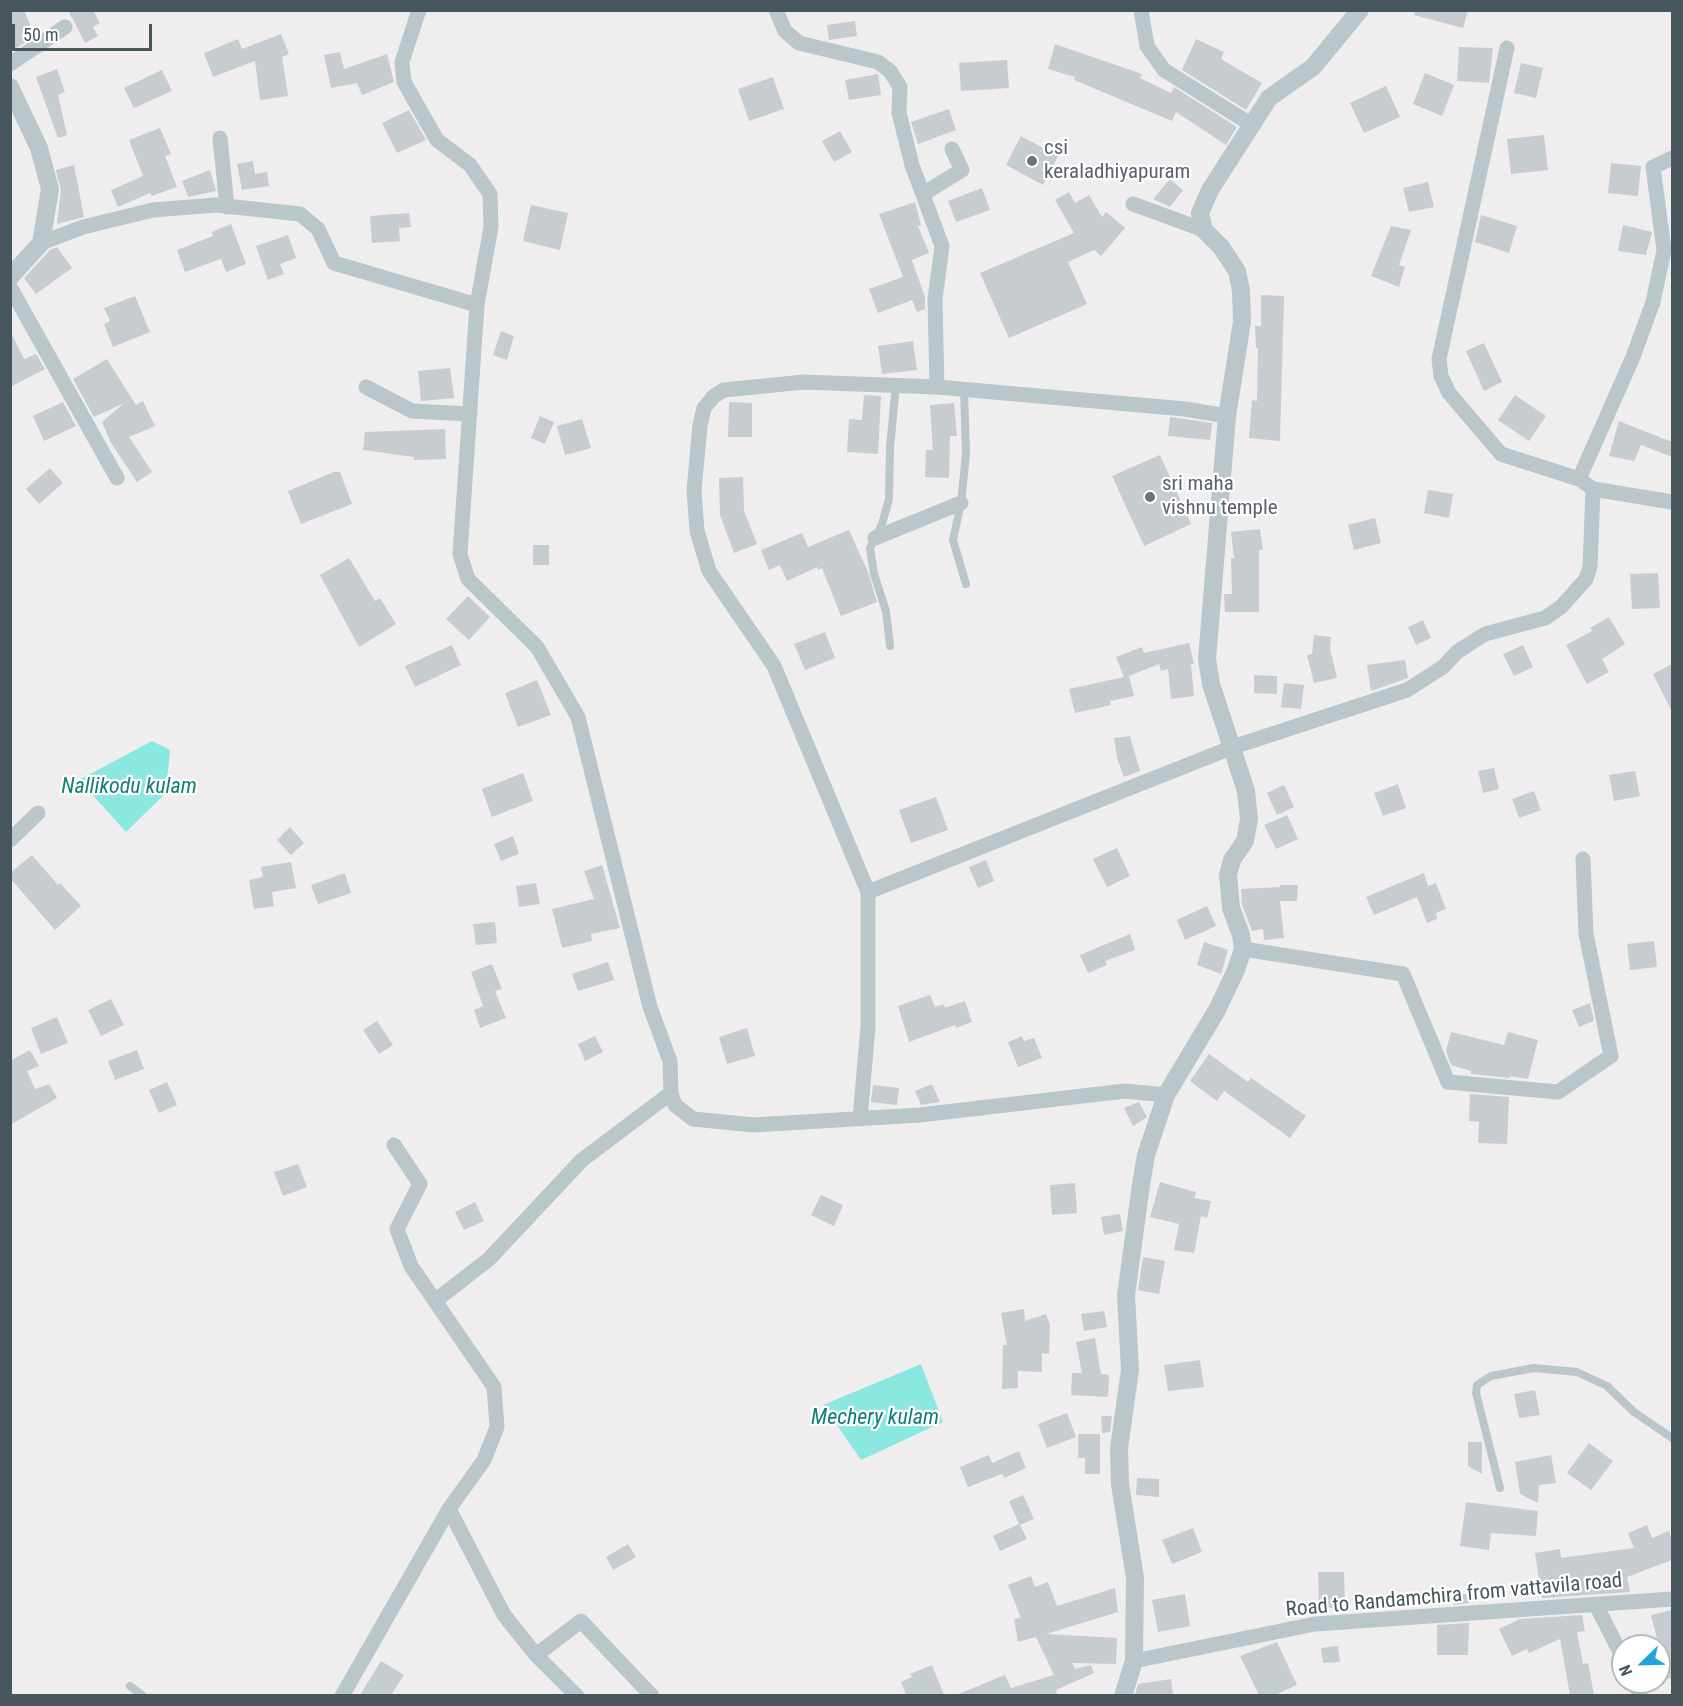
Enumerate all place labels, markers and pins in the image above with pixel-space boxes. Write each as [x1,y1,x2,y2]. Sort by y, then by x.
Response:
place label: csi keraladhiyapuram [1044,136,1190,186]
marker: csi keraladhiyapuram [1025,154,1039,168]
place label: sri maha vishnu temple [1162,472,1278,522]
marker: sri maha vishnu temple [1143,490,1157,504]

